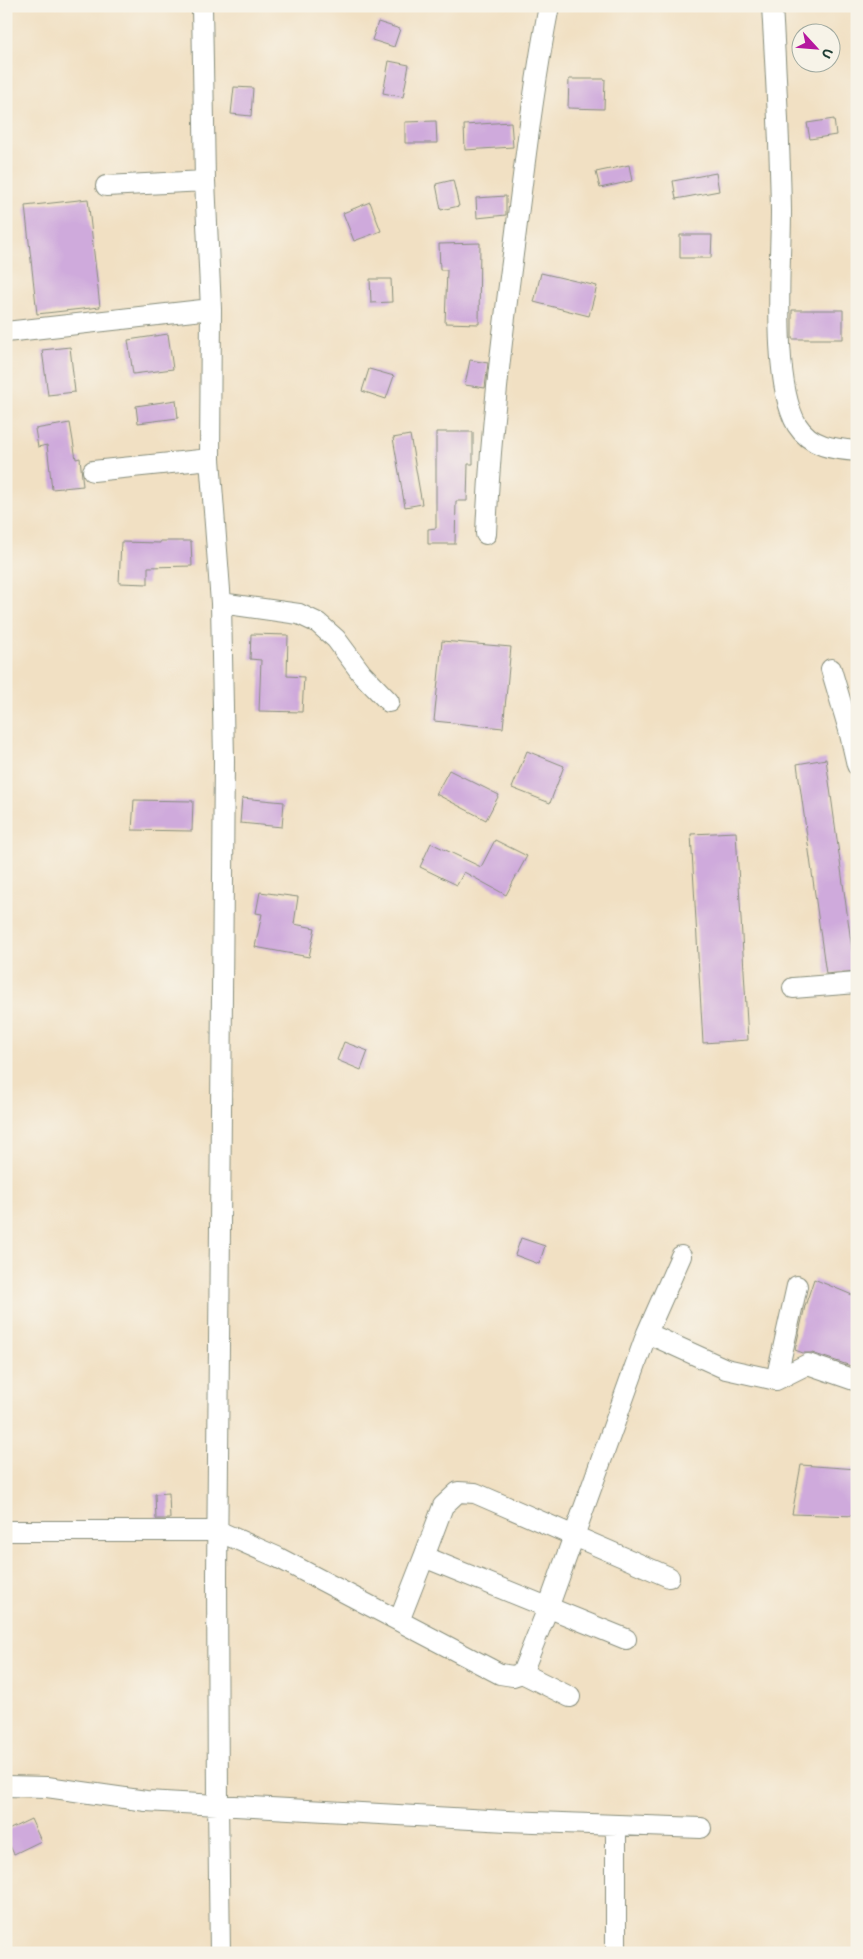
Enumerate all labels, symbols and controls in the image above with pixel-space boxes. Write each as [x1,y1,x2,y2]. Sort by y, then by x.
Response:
north arrow [790,22,840,72]
text: U [818,46,837,61]

